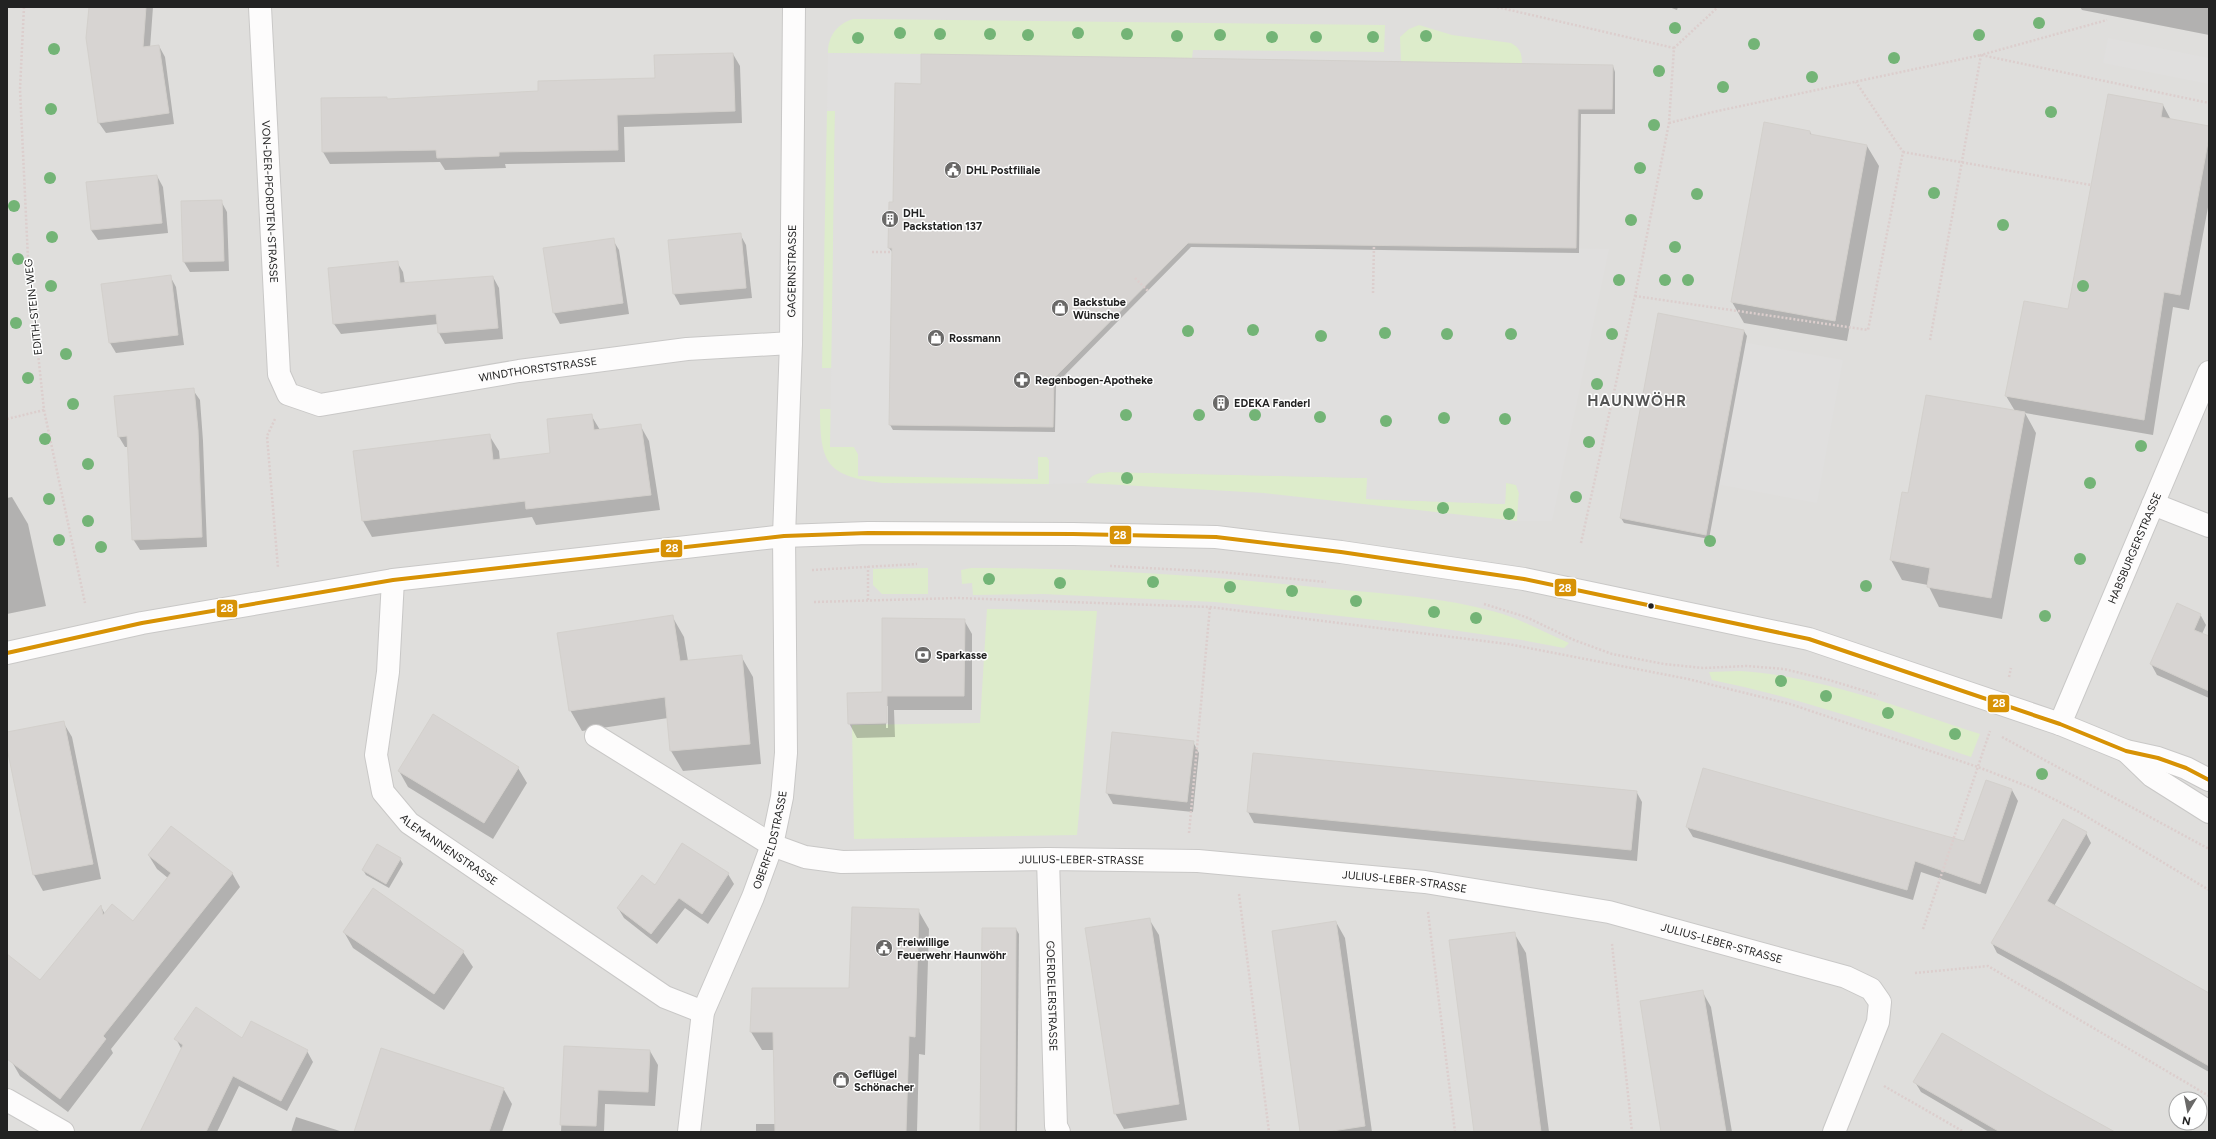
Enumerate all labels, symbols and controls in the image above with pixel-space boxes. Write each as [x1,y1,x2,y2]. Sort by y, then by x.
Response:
street label: VON-DER-PFORDTEN-STRASSE [259,120,280,284]
public building icon: DHL Postfiliale [943,160,963,180]
place label: DHL Postfiliale [966,164,1040,177]
place label: DHL Packstation 137 [903,207,982,233]
building icon: DHL Packstation 137 [880,209,900,229]
street label: GAGERNSTRASSE [785,224,799,318]
street label: EDITH-STEIN-WEG [22,258,45,356]
place label: Backstube Wünsche [1073,296,1126,322]
shop icon: Backstube Wünsche [1050,298,1070,318]
shop icon: Rossmann [926,328,946,348]
place label: Rossmann [949,332,1001,345]
street label: WINDTHORSTSTRASSE [478,355,598,385]
pharmacy icon: Regenbogen-Apotheke [1012,370,1032,390]
place label: Regenbogen-Apotheke [1035,374,1153,387]
district label: HAUNWÖHR [1587,391,1687,410]
building icon: EDEKA Fanderl [1211,393,1231,413]
place label: EDEKA Fanderl [1234,397,1310,410]
street label: HABSBURGERSTRASSE [2106,491,2164,606]
line badge: 28 [1109,525,1132,545]
text: 28 [1113,529,1127,542]
line badge: 28 [660,539,683,558]
text: 28 [665,542,679,555]
line badge: 28 [1554,578,1577,597]
text: 28 [1558,582,1572,595]
line badge: 28 [216,599,238,618]
unlabelled marker [1646,601,1656,611]
text: 28 [220,602,234,615]
bank icon: Sparkasse [913,645,933,665]
place label: Sparkasse [936,649,987,662]
line badge: 28 [1987,694,2010,713]
text: 28 [1992,697,2006,710]
street label: OBERFELDSTRASSE [750,790,790,891]
street label: ALEMANNENSTRASSE [397,811,500,888]
street label: JULIUS-LEBER-STRASSE [1019,853,1144,867]
street label: JULIUS-LEBER-STRASSE [1341,868,1468,896]
street label: JULIUS-LEBER-STRASSE [1660,921,1784,966]
place label: Freiwillige Feuerwehr Haunwöhr [897,936,1007,962]
public building icon: Freiwillige Feuerwehr Haunwöhr [874,938,894,958]
street label: GOERDELERSTRASSE [1043,940,1060,1052]
place label: Geflügel Schönacher [854,1068,915,1094]
shop icon: Geflügel Schönacher [831,1070,851,1090]
north arrow [2168,1091,2208,1131]
text: N [2181,1113,2192,1127]

